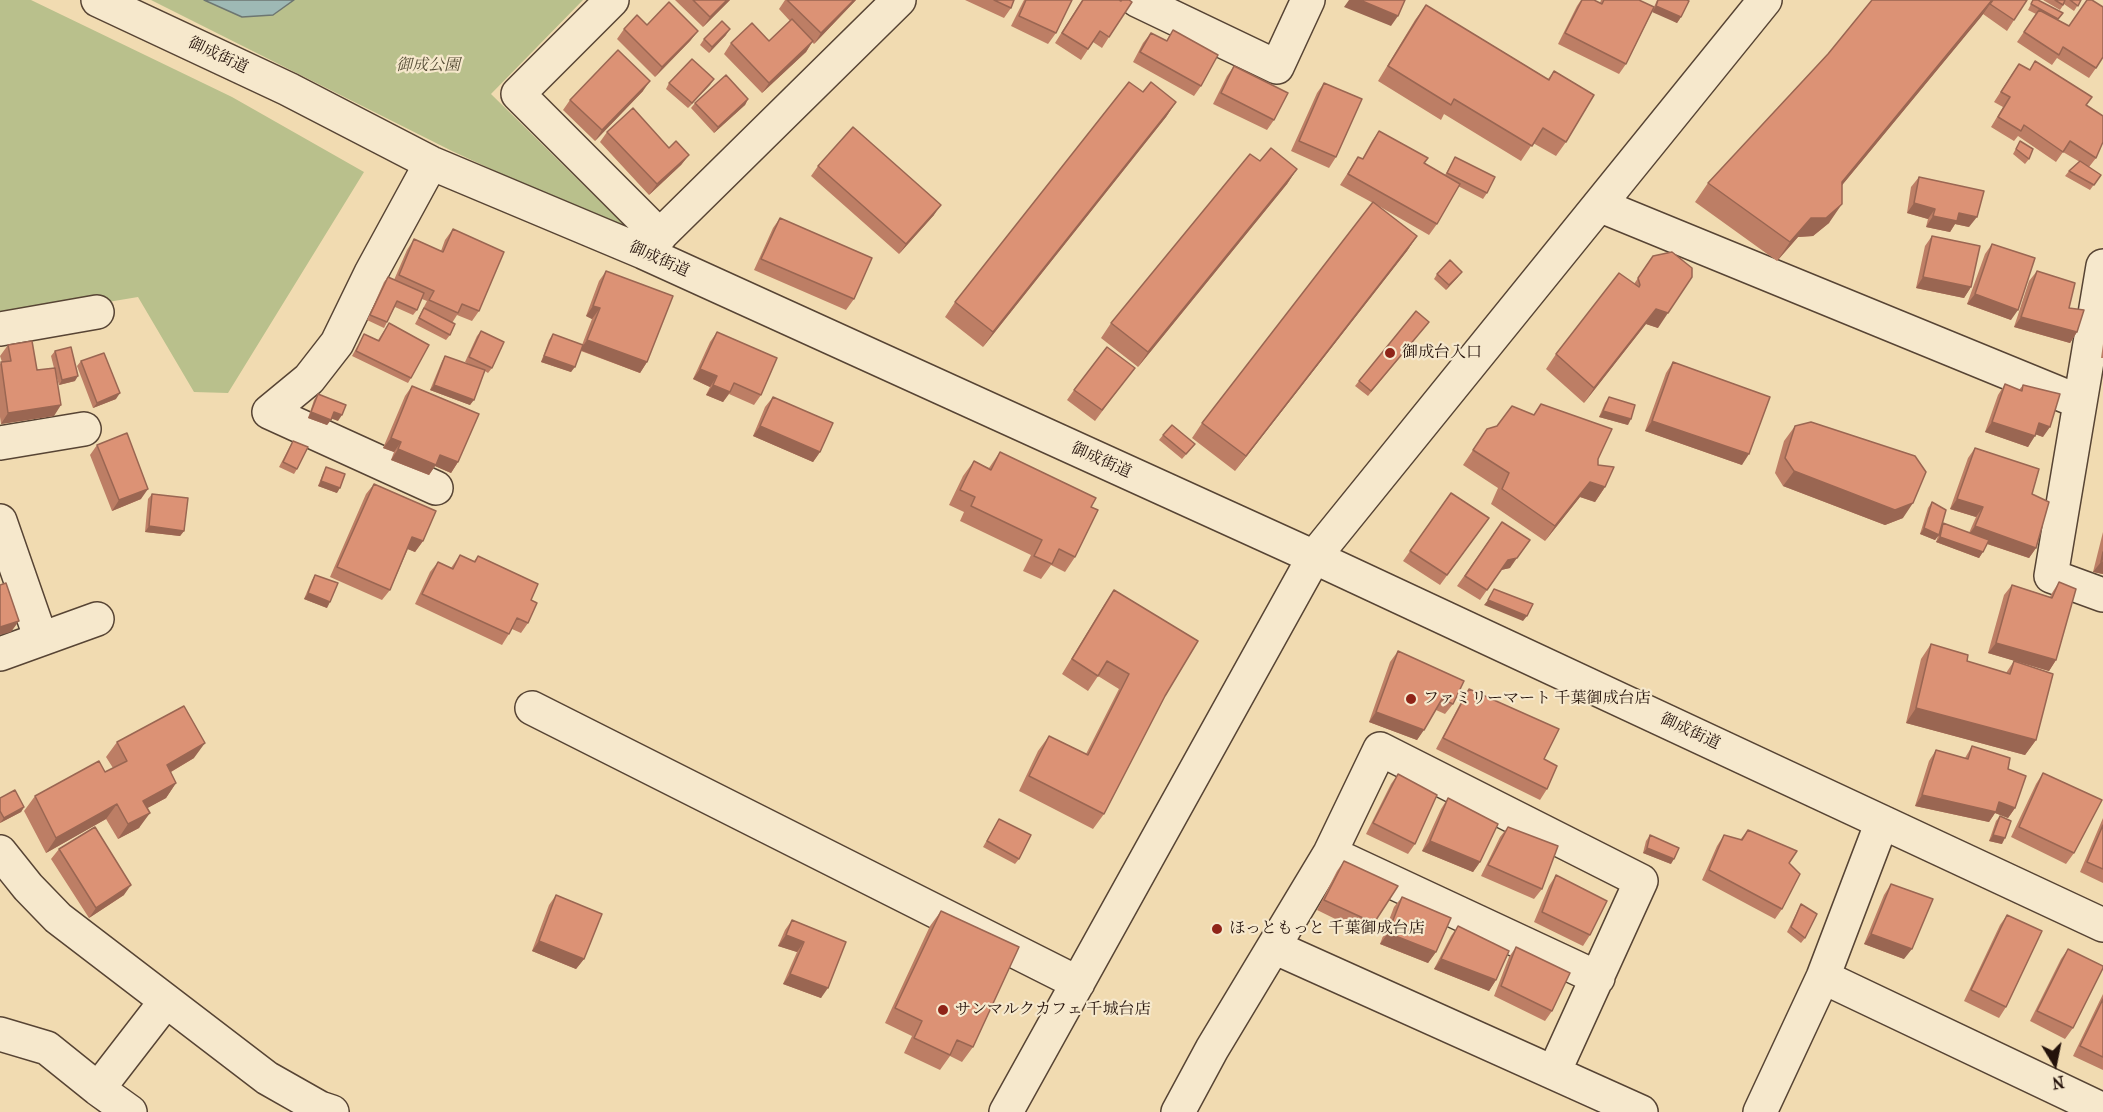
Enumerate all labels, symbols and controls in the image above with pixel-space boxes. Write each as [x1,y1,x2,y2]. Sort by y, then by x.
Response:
street label: 御成街道 [185,34,251,78]
park label: 御成公園 [396,56,460,76]
street label: 御成街道 [626,238,692,282]
place label: 御成台入口 [1402,343,1482,363]
marker: 御成台入口 [1383,346,1397,360]
street label: 御成街道 [1068,439,1134,483]
place label: ファミリーマート 千葉御成台店 [1423,689,1650,709]
marker: ファミリーマート 千葉御成台店 [1404,692,1418,706]
street label: 御成街道 [1657,710,1723,754]
place label: ほっともっと 千葉御成台店 [1229,919,1424,939]
marker: ほっともっと 千葉御成台店 [1210,922,1224,936]
place label: サンマルクカフェ 千城台店 [955,1000,1150,1020]
marker: サンマルクカフェ 千城台店 [936,1003,950,1017]
north arrow [2025,1034,2085,1094]
text: N [2051,1072,2066,1093]

